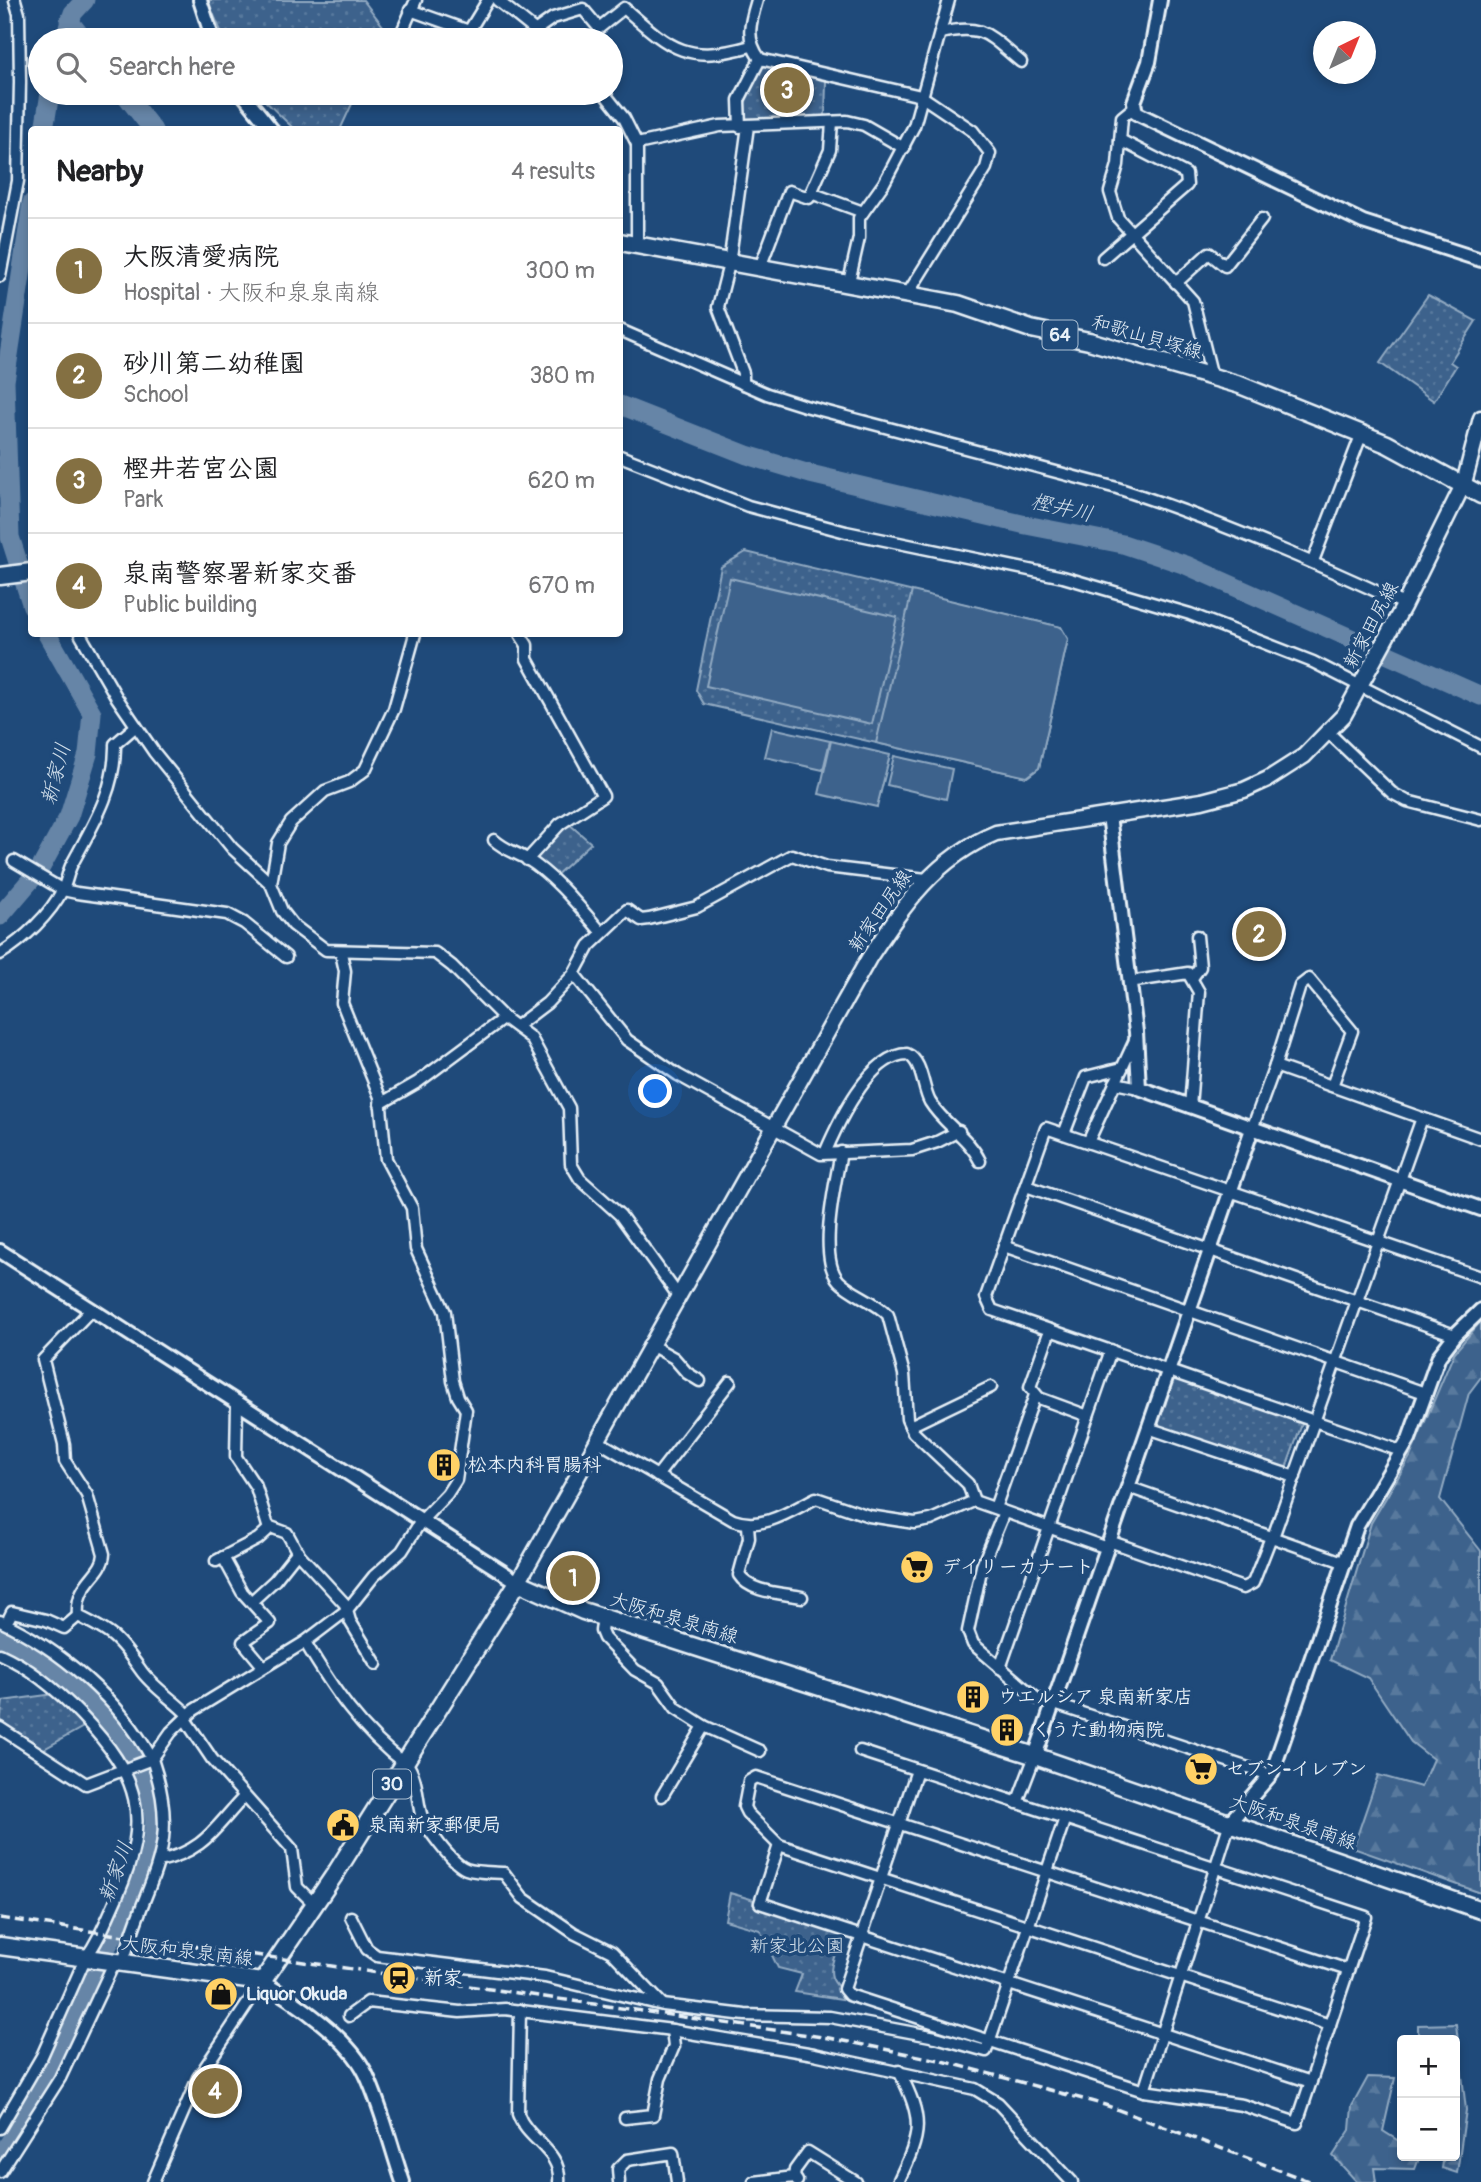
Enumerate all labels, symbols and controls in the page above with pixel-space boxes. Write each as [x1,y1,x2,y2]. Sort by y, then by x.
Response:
north arrow [1313,21,1376,84]
search box [28,28,623,105]
icon: search [52,48,90,86]
text: Search here [108,51,235,83]
pin: 3 [764,64,810,116]
text: Nearby [56,153,143,190]
text: 4 results [511,157,595,186]
text: 大阪清愛病院 [123,241,279,273]
text: 1 [75,256,84,285]
text: 300 m [525,256,595,285]
text: Hospital · 大阪和泉泉南線 [123,278,379,307]
street label: 和歌山貝塚線 [1089,310,1205,364]
road number: 64 [1042,320,1078,349]
text: 砂川第二幼稚園 [123,348,305,380]
text: 2 [73,361,85,390]
text: 380 m [529,361,595,390]
text: School [123,380,189,409]
text: 樫井若宮公園 [123,453,279,485]
text: 3 [73,466,85,495]
text: 620 m [528,466,595,495]
text: Park [123,485,163,514]
water label: 樫井川 [1028,488,1096,528]
text: 泉南警察署新家交番 [123,558,357,590]
text: 4 [72,571,86,600]
text: 670 m [529,571,595,600]
street label: 新家田尻線 [1338,577,1404,673]
text: Public building [123,590,257,619]
water label: 新家川 [35,740,77,808]
street label: 新家田尻線 [843,865,917,957]
pin: 2 [1236,908,1282,960]
your location [638,1074,672,1108]
building icon: 松本内科胃腸科 [425,1446,463,1484]
place label: 松本内科胃腸科 [468,1453,602,1477]
supermarket icon: デイリーカナート [898,1548,936,1586]
pin: 1 [550,1552,596,1604]
place label: デイリーカナート [942,1555,1094,1579]
street label: 大阪和泉泉南線 [607,1587,741,1649]
building icon: ウエルシア 泉南新家店 [954,1678,992,1716]
place label: ウエルシア 泉南新家店 [998,1685,1193,1709]
building icon: くうた動物病院 [988,1711,1026,1749]
place label: くうた動物病院 [1032,1718,1165,1742]
supermarket icon: セブン-イレブン [1182,1750,1220,1788]
place label: セブン-イレブン [1226,1757,1367,1781]
road number: 30 [373,1770,411,1798]
street label: 大阪和泉泉南線 [1226,1789,1360,1855]
public building icon: 泉南新家郵便局 [324,1806,362,1844]
place label: 泉南新家郵便局 [368,1813,501,1837]
water label: 新家川 [93,1838,139,1906]
street label: 大阪和泉泉南線 [120,1931,254,1971]
park label: 新家北公園 [749,1934,845,1958]
station icon: 新家 [380,1959,418,1997]
place label: 新家 [424,1966,462,1990]
shop icon: Liquor Okuda [202,1975,240,2013]
place label: Liquor Okuda [246,1982,348,2006]
map controls [1397,2035,1460,2161]
button: + [1397,2035,1460,2098]
pin: 4 [192,2065,238,2117]
button: − [1397,2098,1460,2161]

